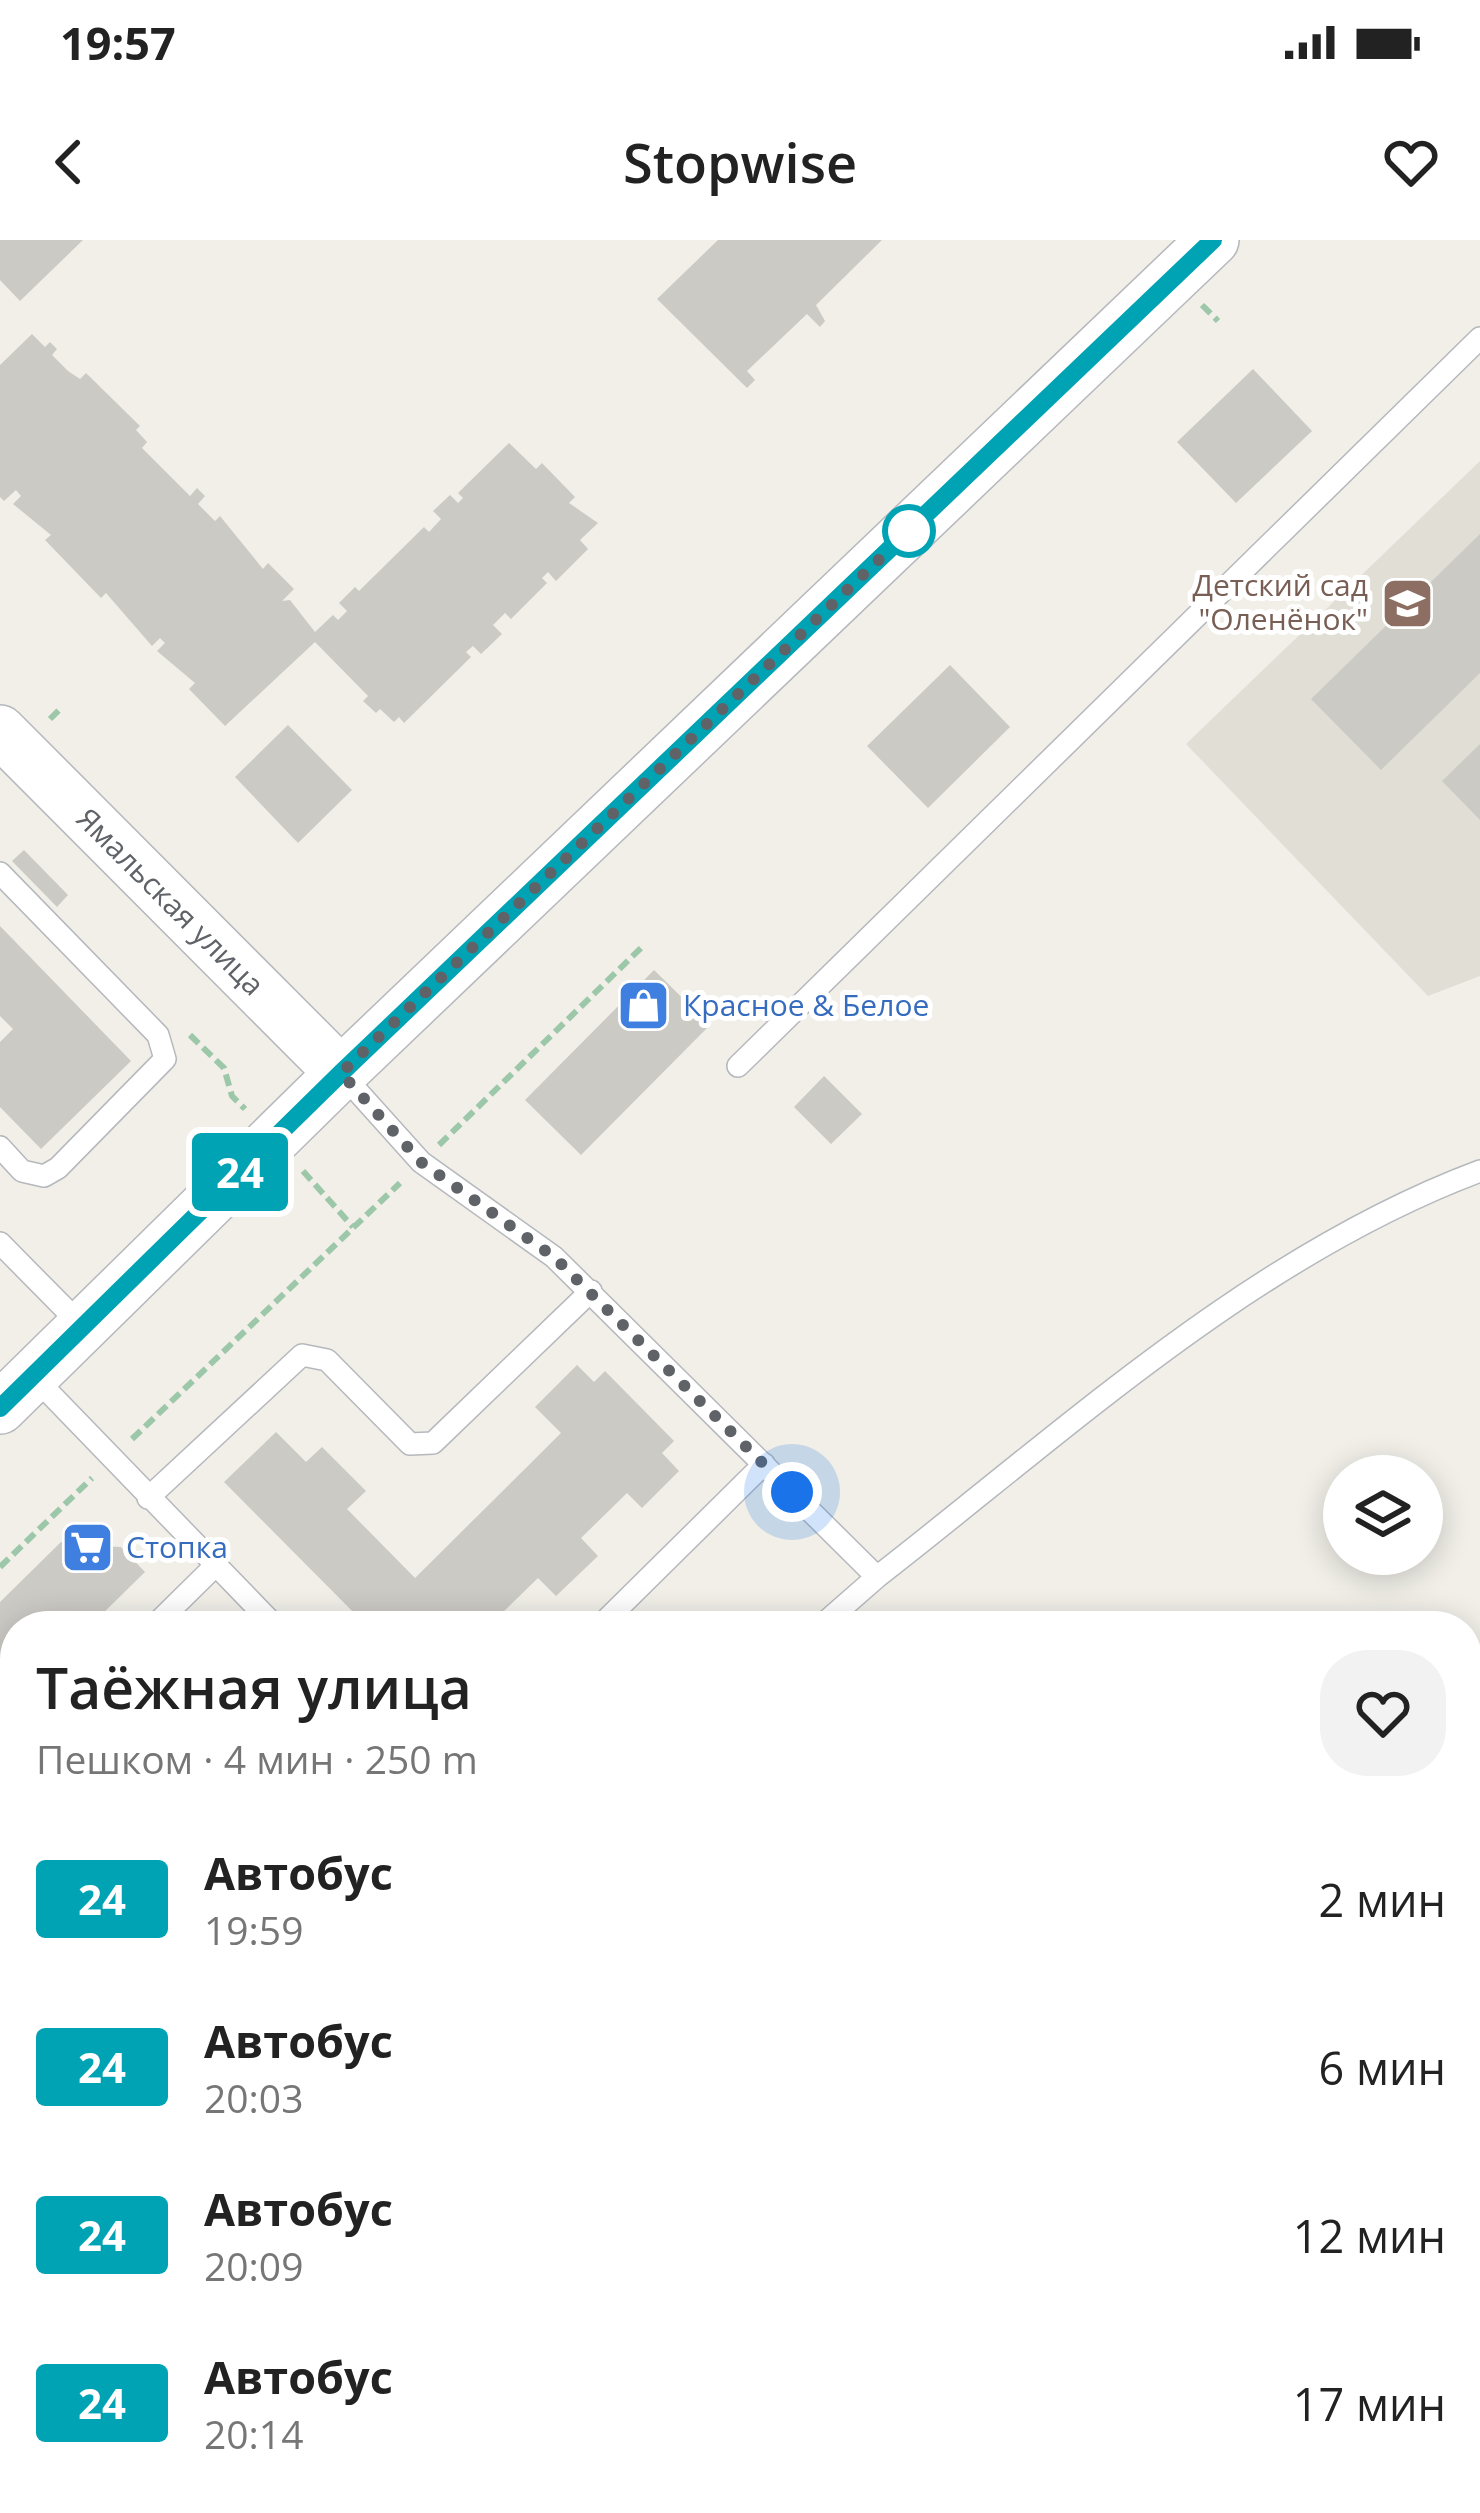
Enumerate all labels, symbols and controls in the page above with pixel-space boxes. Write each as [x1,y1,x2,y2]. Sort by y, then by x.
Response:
text: 19:57 [60,12,176,73]
text: Stopwise [623,125,857,199]
icon: back [36,129,102,195]
icon: heart [1378,129,1444,195]
unlabelled marker [884,506,934,556]
place label: Детский сад "Оленёнок" [1192,564,1368,639]
school or university icon: Детский сад "Оленёнок" [1379,575,1435,631]
street label: Ямальская улица [68,798,274,1004]
shop icon: Красное & Белое [616,978,672,1034]
place label: Красное & Белое [683,984,929,1025]
line badge: 24 [186,1133,294,1211]
text: 24 [216,1143,264,1200]
map controls [1323,1455,1443,1575]
button: layers [1323,1455,1443,1575]
your location [762,1462,822,1522]
supermarket icon: Стопка [59,1520,115,1576]
place label: Стопка [126,1526,228,1567]
text: Таёжная улица [36,1648,472,1726]
button: heart [1320,1650,1446,1776]
text: Пешком · 4 мин · 250 m [36,1732,478,1785]
text: Автобус [204,1842,393,1903]
text: 2 мин [1318,1869,1446,1930]
text: 24 [78,1870,126,1927]
text: 19:59 [204,1903,303,1956]
text: Автобус [204,2010,393,2071]
text: 6 мин [1318,2037,1446,2098]
text: 24 [78,2038,126,2095]
text: 20:03 [204,2071,303,2124]
text: Автобус [204,2178,393,2239]
text: 12 мин [1293,2205,1446,2266]
text: 24 [78,2206,126,2263]
text: 20:09 [204,2239,303,2292]
text: Автобус [204,2346,393,2407]
text: 17 мин [1293,2373,1446,2434]
text: 24 [78,2374,126,2431]
text: 20:14 [204,2407,303,2460]

